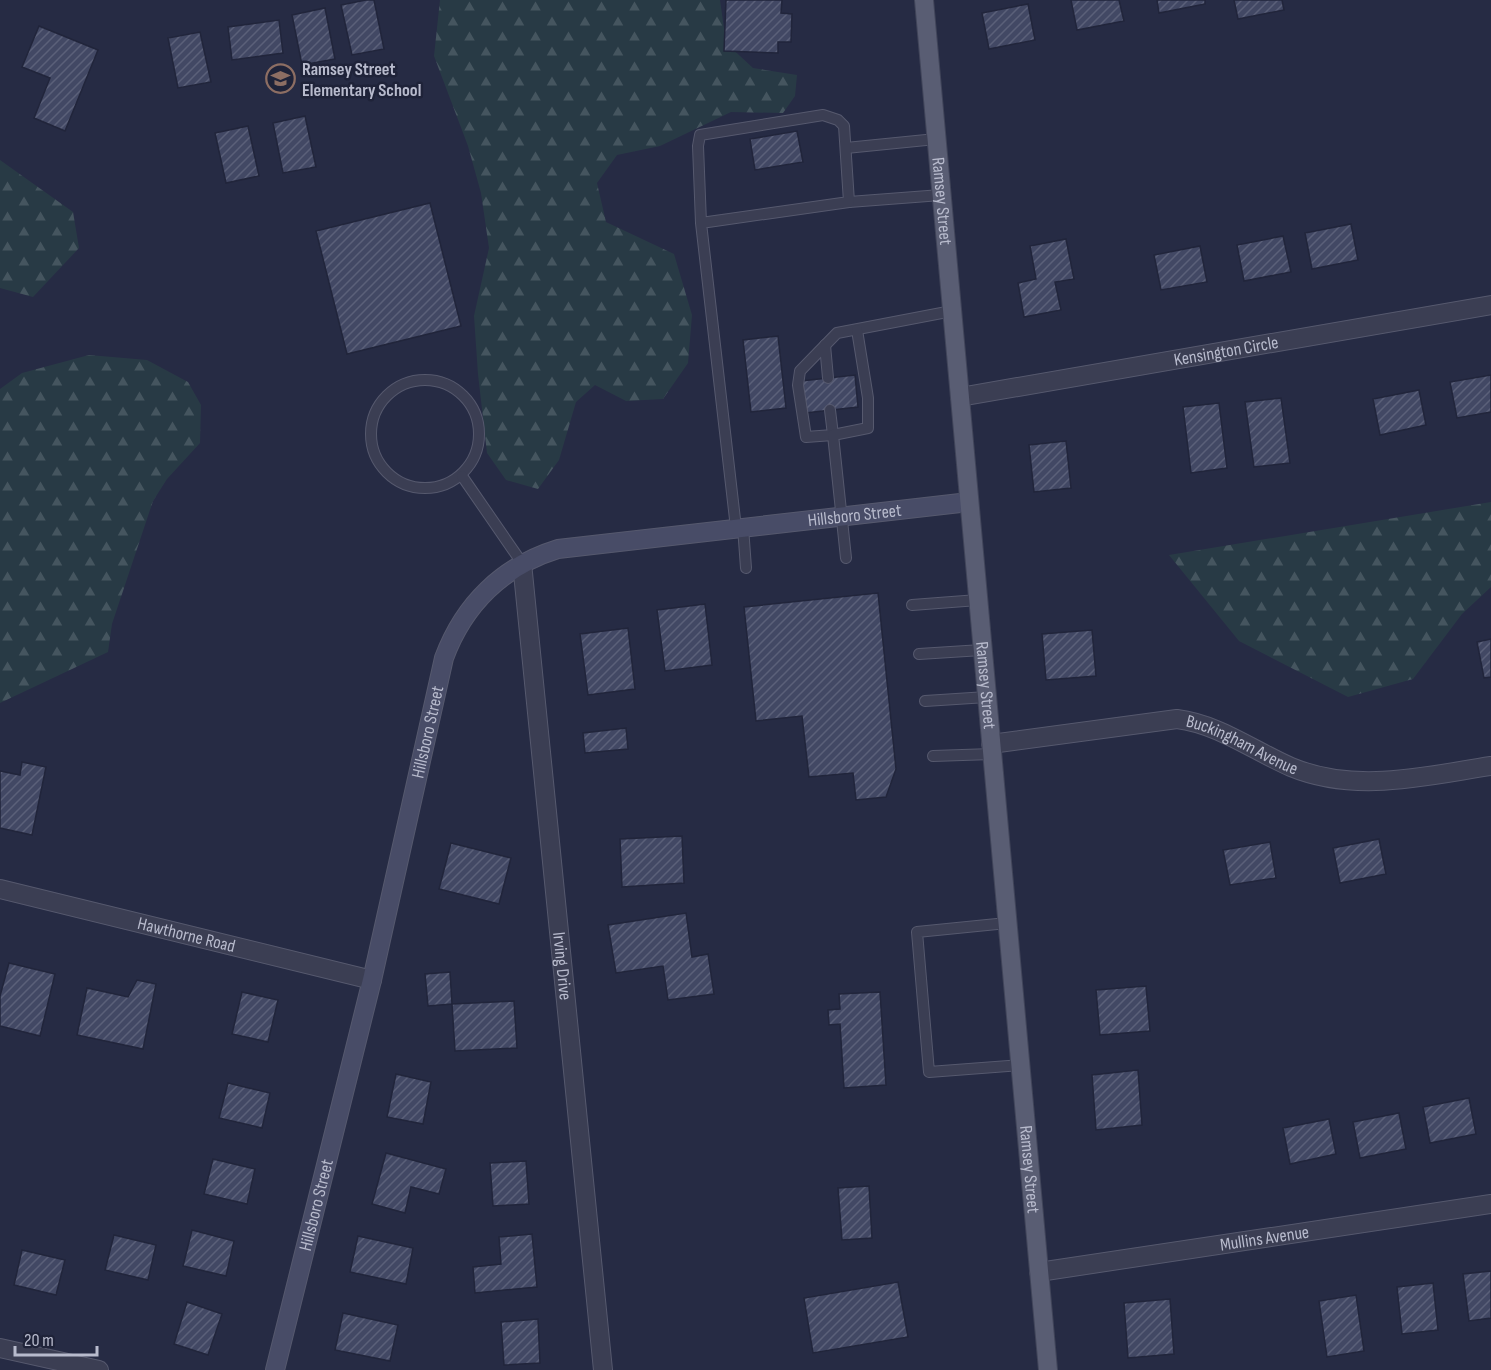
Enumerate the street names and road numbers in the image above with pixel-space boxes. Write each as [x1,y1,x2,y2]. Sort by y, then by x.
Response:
street label: Ramsey Street [927,156,956,247]
street label: Kensington Circle [1172,332,1280,371]
street label: Hillsboro Street [807,500,903,531]
street label: Ramsey Street [971,640,1000,731]
street label: Hillsboro Street [407,683,449,780]
street label: Buckingham Avenue [1184,711,1301,780]
street label: Hawthorne Road [135,913,237,957]
street label: Irving Drive [548,931,576,1001]
street label: Ramsey Street [1015,1124,1044,1215]
street label: Hillsboro Street [295,1157,338,1253]
street label: Mullins Avenue [1219,1222,1311,1256]

